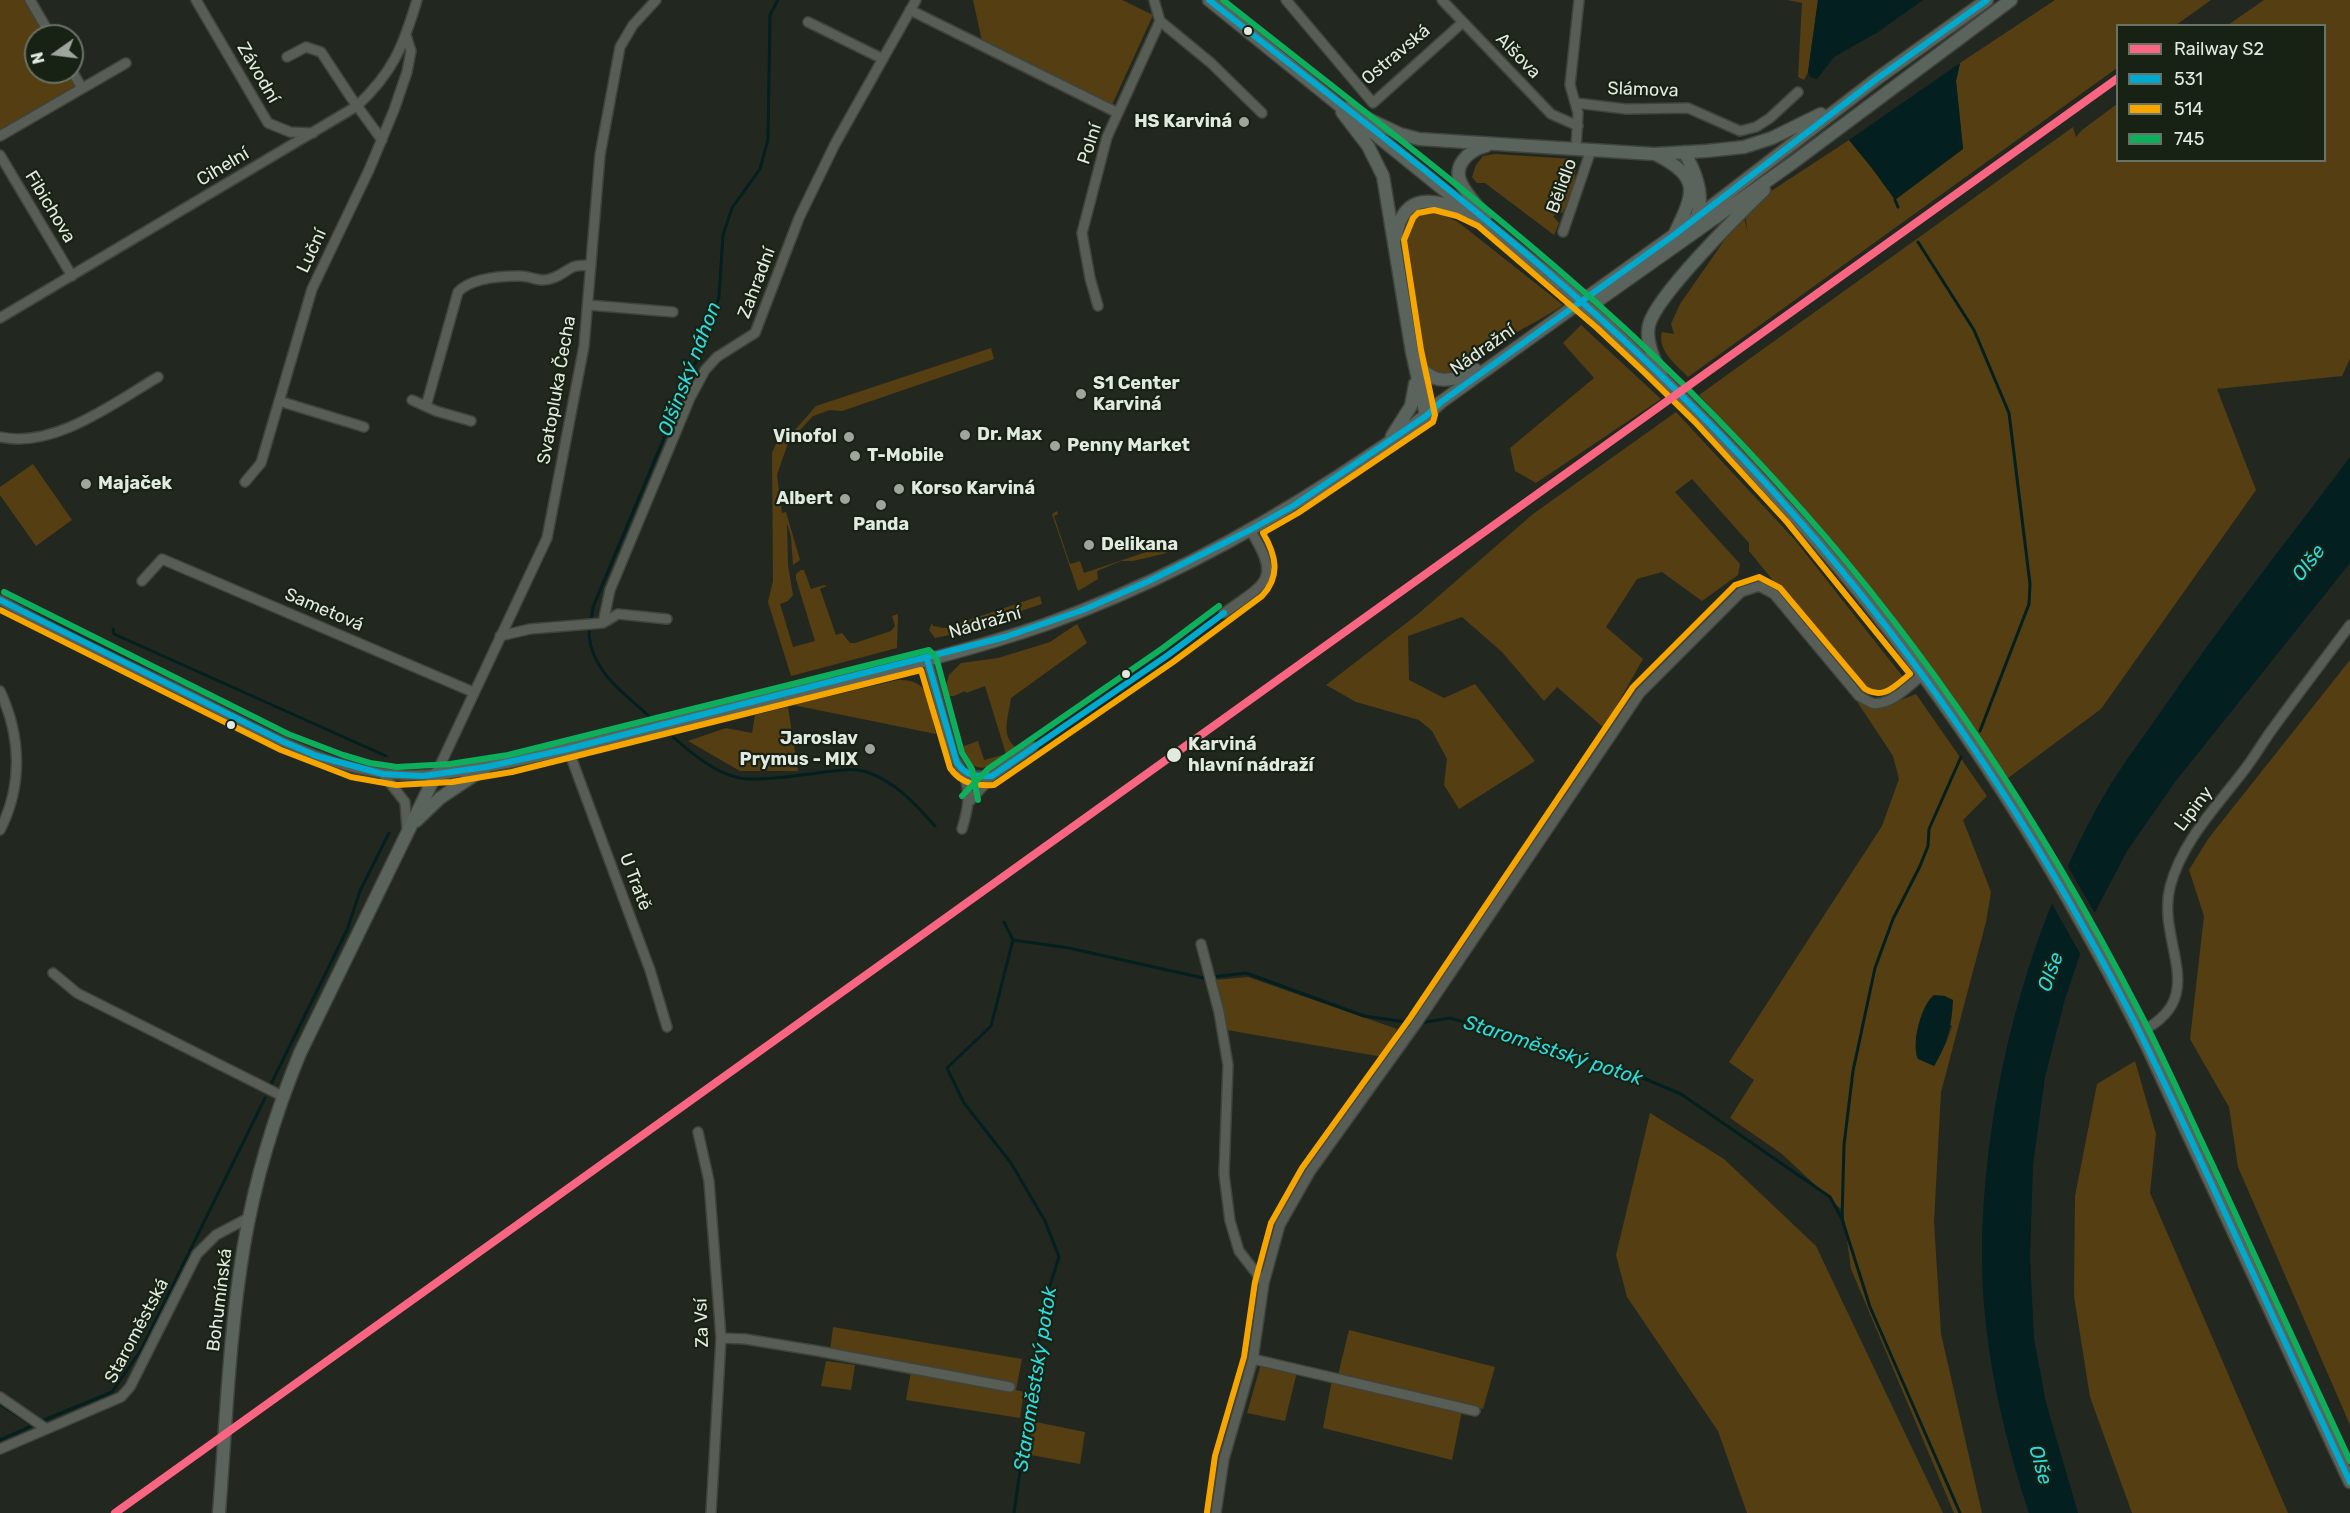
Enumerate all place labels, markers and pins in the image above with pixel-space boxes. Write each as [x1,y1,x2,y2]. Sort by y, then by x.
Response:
unlabelled marker [1242,25,1254,37]
place label: HS Karviná [1134,111,1232,133]
marker: HS Karviná [1237,115,1251,129]
place label: S1 Center Karviná [1093,373,1180,416]
marker: S1 Center Karviná [1074,387,1088,401]
place label: Dr. Max [977,424,1042,446]
place label: Vinofol [773,426,837,448]
marker: Dr. Max [958,428,972,442]
marker: Vinofol [842,430,856,444]
place label: Penny Market [1067,435,1190,457]
marker: Penny Market [1048,439,1062,453]
place label: T-Mobile [867,445,944,467]
marker: T-Mobile [848,449,862,463]
place label: Majaček [98,473,172,495]
marker: Majaček [79,477,93,491]
place label: Korso Karviná [911,478,1035,500]
marker: Korso Karviná [892,482,906,496]
place label: Albert [776,488,833,510]
marker: Albert [838,492,852,506]
marker: Panda [874,498,888,512]
place label: Panda [853,514,909,536]
place label: Delikana [1101,534,1178,556]
marker: Delikana [1082,538,1096,552]
unlabelled marker [1120,668,1132,680]
unlabelled marker [225,719,237,731]
place label: Jaroslav Prymus - MIX [740,728,858,771]
place label: Karviná hlavní nádraží [1188,734,1314,777]
marker: Jaroslav Prymus - MIX [863,742,877,756]
marker: Karviná hlavní nádraží [1165,746,1183,764]

